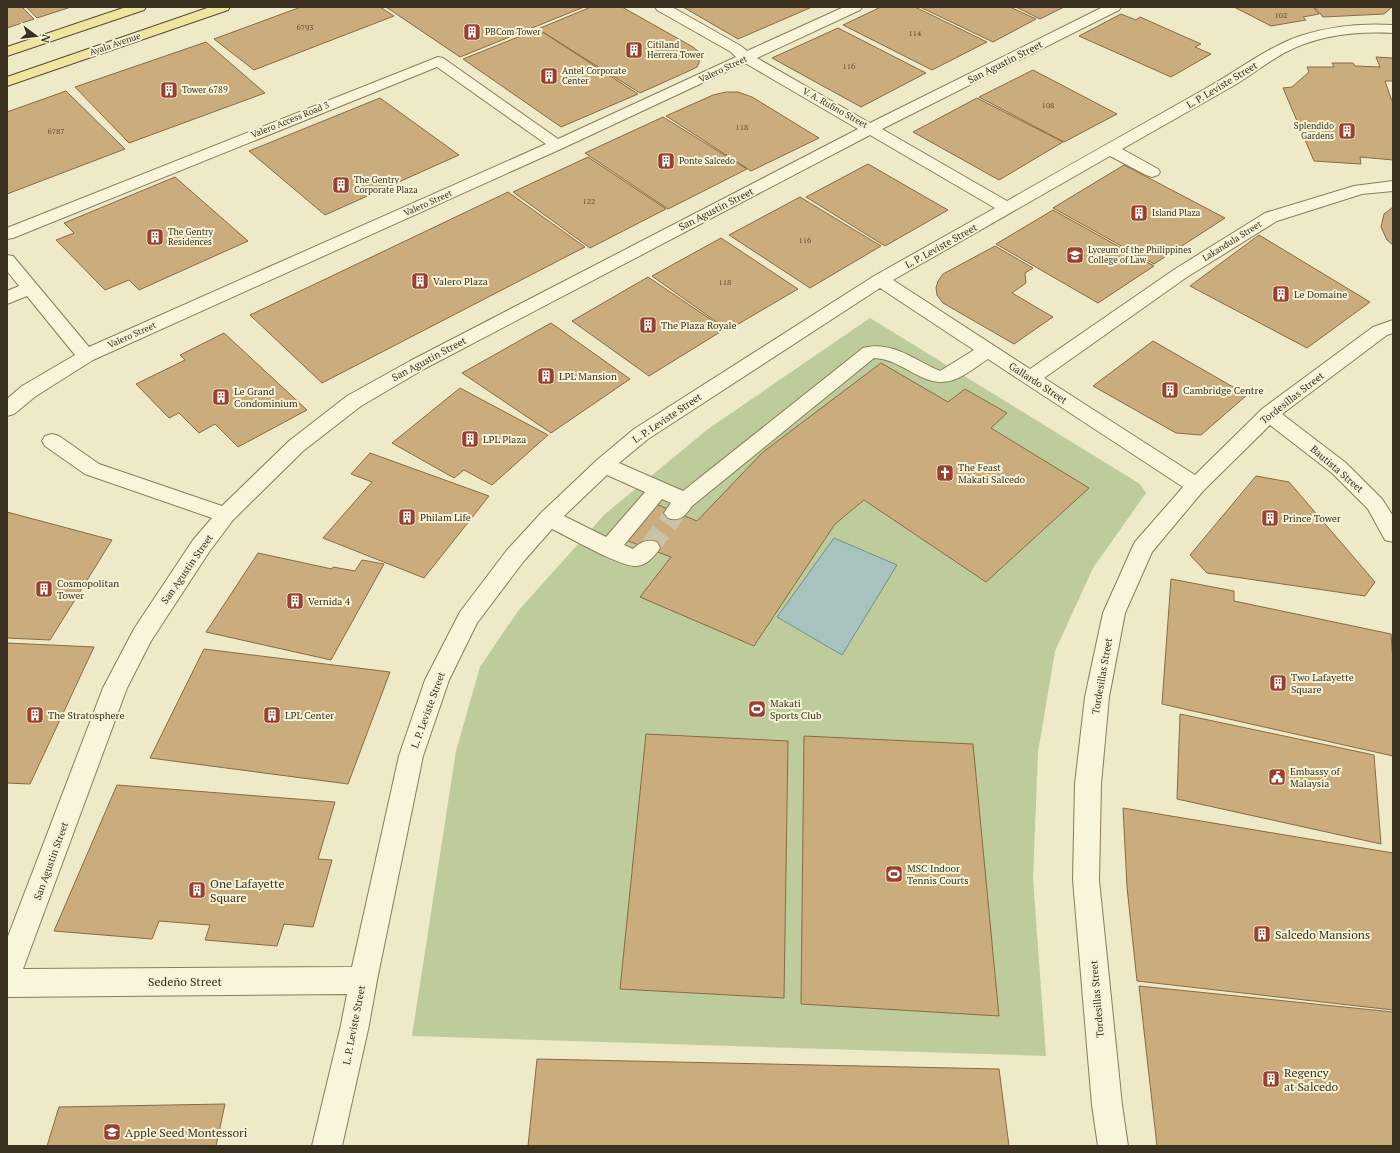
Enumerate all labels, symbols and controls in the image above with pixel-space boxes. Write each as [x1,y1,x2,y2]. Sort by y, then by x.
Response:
house number: 102 [1275,10,1287,20]
north arrow [16,16,56,56]
house number: 6793 [296,22,314,32]
building icon: PBCom Tower [462,22,482,42]
place label: PBCom Tower [485,26,541,38]
house number: 114 [909,28,922,38]
street label: Ayala Avenue [88,29,143,58]
text: N [38,33,54,45]
street label: San Agustin Street [965,37,1045,86]
place label: Citiland Herrera Tower [647,39,705,61]
building icon: Citiland Herrera Tower [624,40,644,60]
street label: Valero Street [697,52,750,85]
street label: L. P. Leviste Street [1184,59,1260,111]
house number: 116 [843,61,856,71]
place label: Antel Corporate Center [562,65,627,87]
building icon: Antel Corporate Center [539,66,559,86]
building icon: Tower 6789 [159,80,179,100]
place label: Tower 6789 [182,84,228,96]
street label: V. A. Rufino Street [800,85,870,131]
street label: Valero Access Road 3 [249,99,331,141]
house number: 108 [1042,100,1054,110]
place label: Splendido Gardens [1294,120,1334,142]
building icon: Splendido Gardens [1337,121,1357,141]
house number: 118 [736,122,748,132]
house number: 6787 [47,126,65,136]
building icon: Ponte Salcedo [656,151,676,171]
place label: Ponte Salcedo [679,155,735,167]
place label: The Gentry Corporate Plaza [354,174,418,196]
building icon: The Gentry Corporate Plaza [331,175,351,195]
street label: San Agustin Street [676,184,756,233]
street label: Valero Street [402,187,455,219]
house number: 122 [583,196,595,206]
building icon: Island Plaza [1129,203,1149,223]
place label: Island Plaza [1152,207,1201,219]
street label: Lakandula Street [1200,218,1264,264]
street label: L. P. Leviste Street [903,221,980,271]
place label: The Gentry Residences [168,226,214,248]
building icon: The Gentry Residences [145,227,165,247]
house number: 116 [799,235,812,245]
place label: Lyceum of the Philippines College of Law [1088,244,1192,266]
school or university icon: Lyceum of the Philippines College of Law [1065,245,1085,265]
building icon: Valero Plaza [410,271,430,291]
place label: Valero Plaza [433,275,488,288]
house number: 118 [719,277,731,287]
building icon: Le Domaine [1271,284,1291,304]
place label: Le Domaine [1294,288,1347,301]
building icon: The Plaza Royale [638,315,658,335]
street label: Valero Street [106,319,159,351]
place label: The Plaza Royale [661,319,737,332]
street label: San Agustin Street [390,334,469,384]
street label: Gallardo Street [1006,359,1070,407]
building icon: LPL Mansion [536,366,556,386]
street label: Tordesillas Street [1258,369,1327,427]
place label: LPL Mansion [559,370,617,383]
building icon: Cambridge Centre [1160,380,1180,400]
place label: Cambridge Centre [1183,384,1263,397]
place label: Le Grand Condominium [234,385,298,410]
building icon: Le Grand Condominium [211,387,231,407]
street label: L. P. Leviste Street [630,390,704,446]
building icon: LPL Plaza [460,429,480,449]
place label: LPL Plaza [483,433,526,446]
street label: Bautista Street [1308,442,1366,496]
place label: The Feast Makati Salcedo [958,461,1026,486]
church icon: The Feast Makati Salcedo [935,463,955,483]
building icon: Philam Life [397,507,417,527]
building icon: Prince Tower [1260,508,1280,528]
place label: Philam Life [420,511,471,524]
place label: Prince Tower [1283,512,1341,525]
street label: San Agustin Street [158,531,216,606]
place label: Cosmopolitan Tower [57,577,119,602]
building icon: Cosmopolitan Tower [34,579,54,599]
building icon: Vernida 4 [285,591,305,611]
place label: Vernida 4 [308,595,351,608]
street label: Tordesillas Street [1089,637,1115,715]
street label: L. P. Leviste Street [408,670,448,750]
place label: Two Lafayette Square [1291,671,1354,696]
building icon: Two Lafayette Square [1268,673,1288,693]
place label: Makati Sports Club [770,697,822,722]
sports icon: Makati Sports Club [747,699,767,719]
building icon: The Stratosphere [25,705,45,725]
building icon: LPL Center [262,705,282,725]
place label: The Stratosphere [48,709,124,722]
place label: LPL Center [285,709,334,722]
place label: Embassy of Malaysia [1290,765,1341,790]
public building icon: Embassy of Malaysia [1267,767,1287,787]
street label: San Agustin Street [31,820,71,902]
place label: MSC Indoor Tennis Courts [907,862,969,887]
sports icon: MSC Indoor Tennis Courts [884,864,904,884]
place label: One Lafayette Square [210,876,285,905]
building icon: One Lafayette Square [187,880,207,900]
building icon: Salcedo Mansions [1252,924,1272,944]
place label: Salcedo Mansions [1275,927,1370,942]
street label: Tordesillas Street [1087,960,1107,1038]
street label: Sedeño Street [148,974,222,989]
street label: L. P. Leviste Street [340,984,368,1066]
place label: Regency at Salcedo [1284,1065,1339,1094]
building icon: Regency at Salcedo [1261,1069,1281,1089]
school or university icon: Apple Seed Montessori [102,1122,122,1142]
place label: Apple Seed Montessori [125,1125,248,1140]

